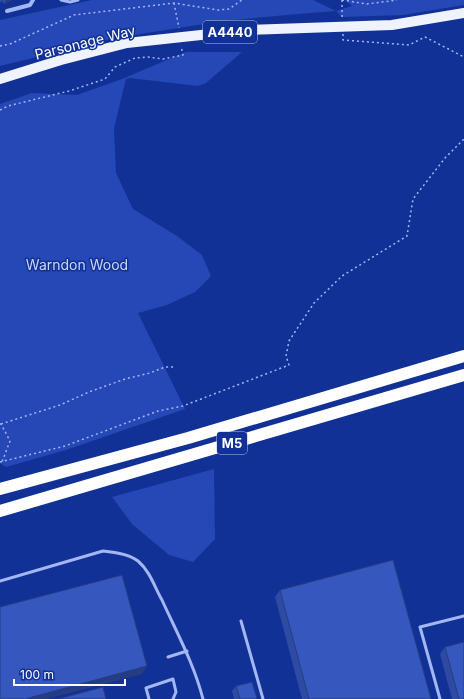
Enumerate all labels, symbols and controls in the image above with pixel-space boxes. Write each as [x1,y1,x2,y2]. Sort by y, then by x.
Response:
street label: Parsonage Way [33,21,137,63]
road number: A4440 [203,21,257,43]
park label: Warndon Wood [26,256,128,273]
road number: M5 [217,432,247,454]
scale bar [14,661,125,687]
text: 100 m [20,667,54,682]

